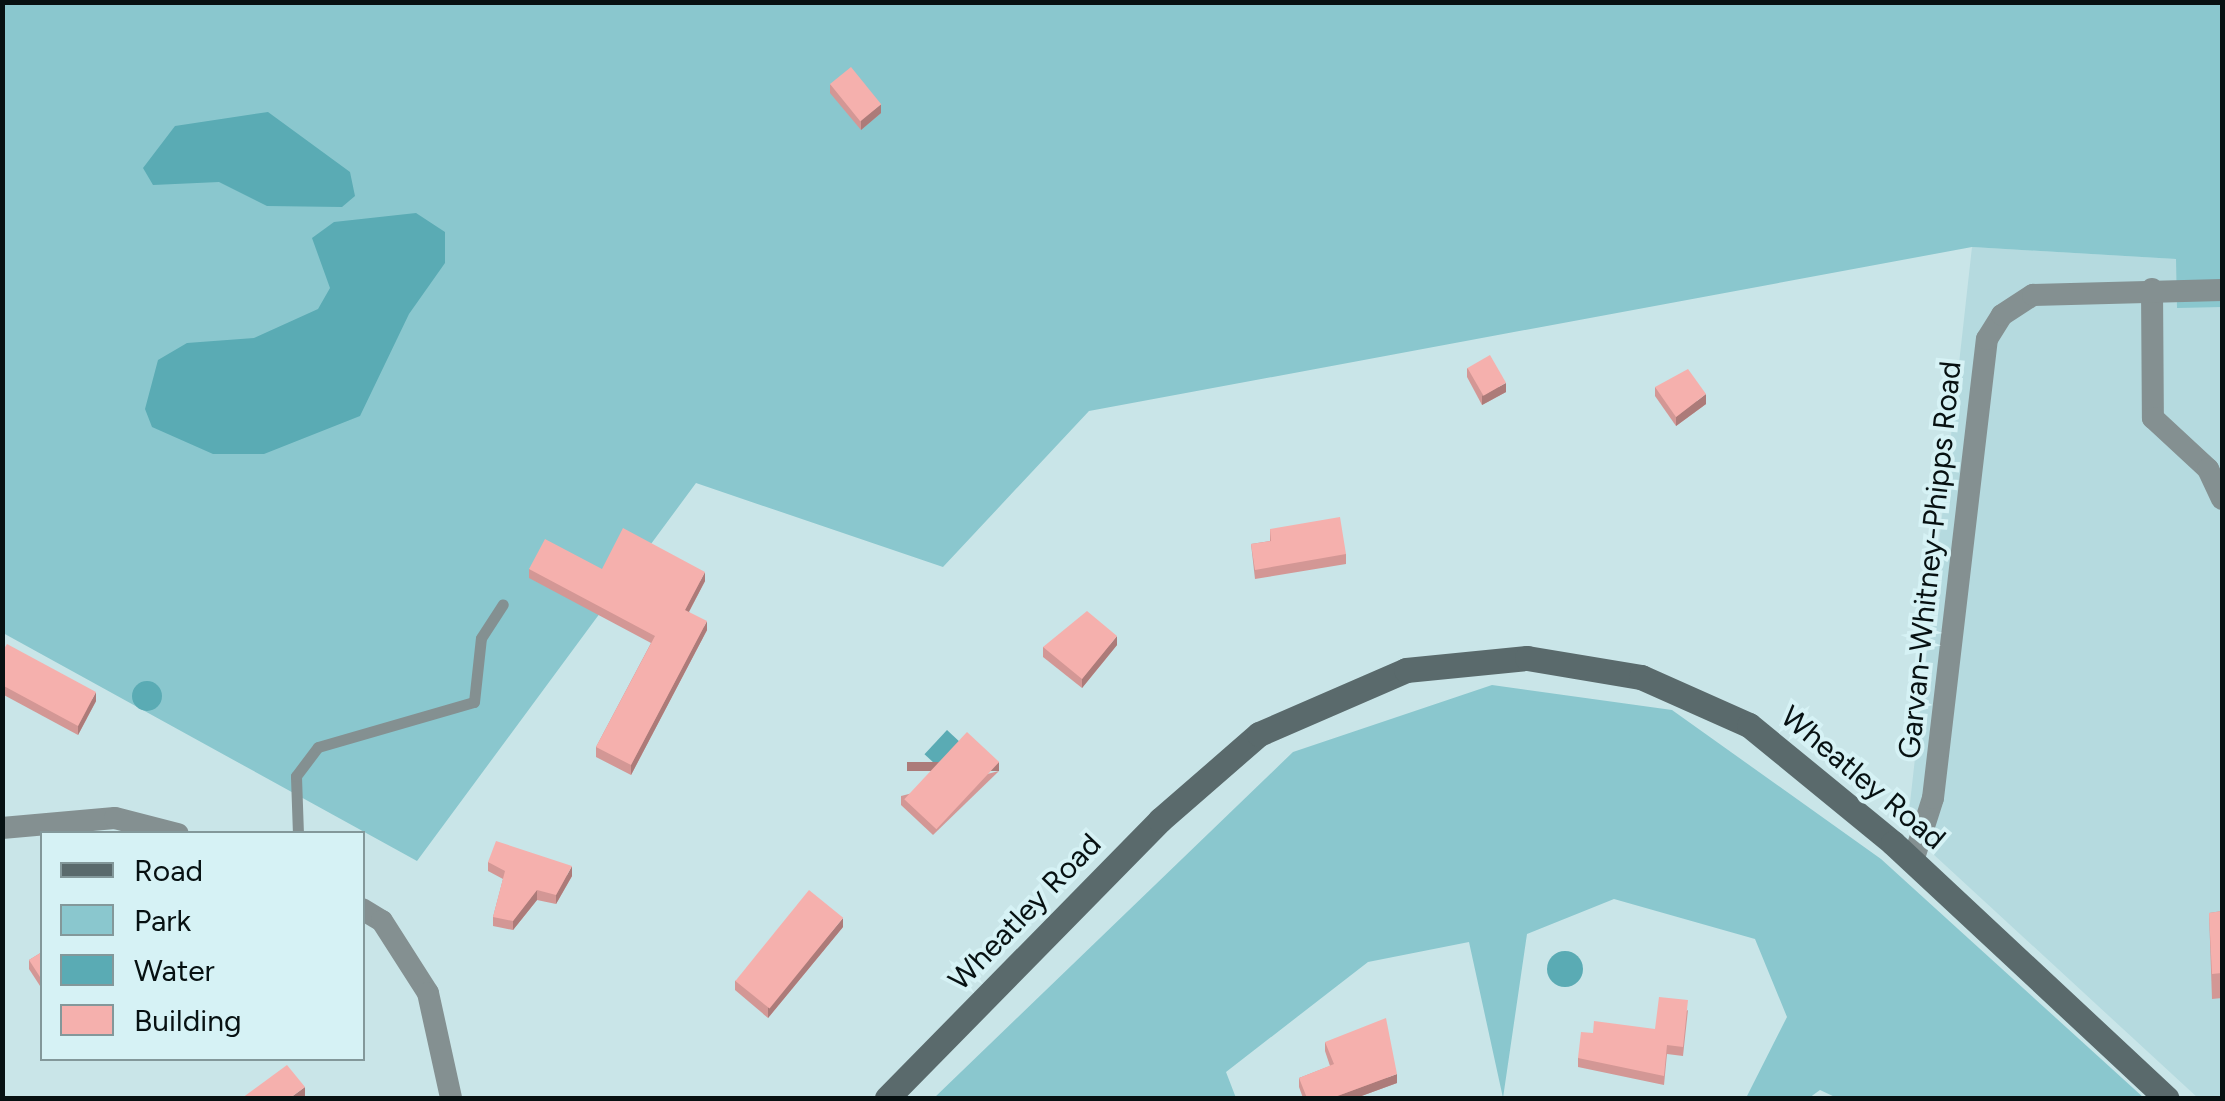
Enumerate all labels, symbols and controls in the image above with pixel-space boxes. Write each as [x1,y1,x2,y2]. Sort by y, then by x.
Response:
street label: Garvan-Whitney-Phipps Road [1891,359,1969,761]
street label: Wheatley Road [1774,699,1952,857]
street label: Wheatley Road [941,826,1109,998]
legend [40,831,365,1061]
text: Road [134,852,203,889]
text: Park [134,902,191,939]
text: Water [134,952,215,989]
text: Building [134,1002,242,1039]

